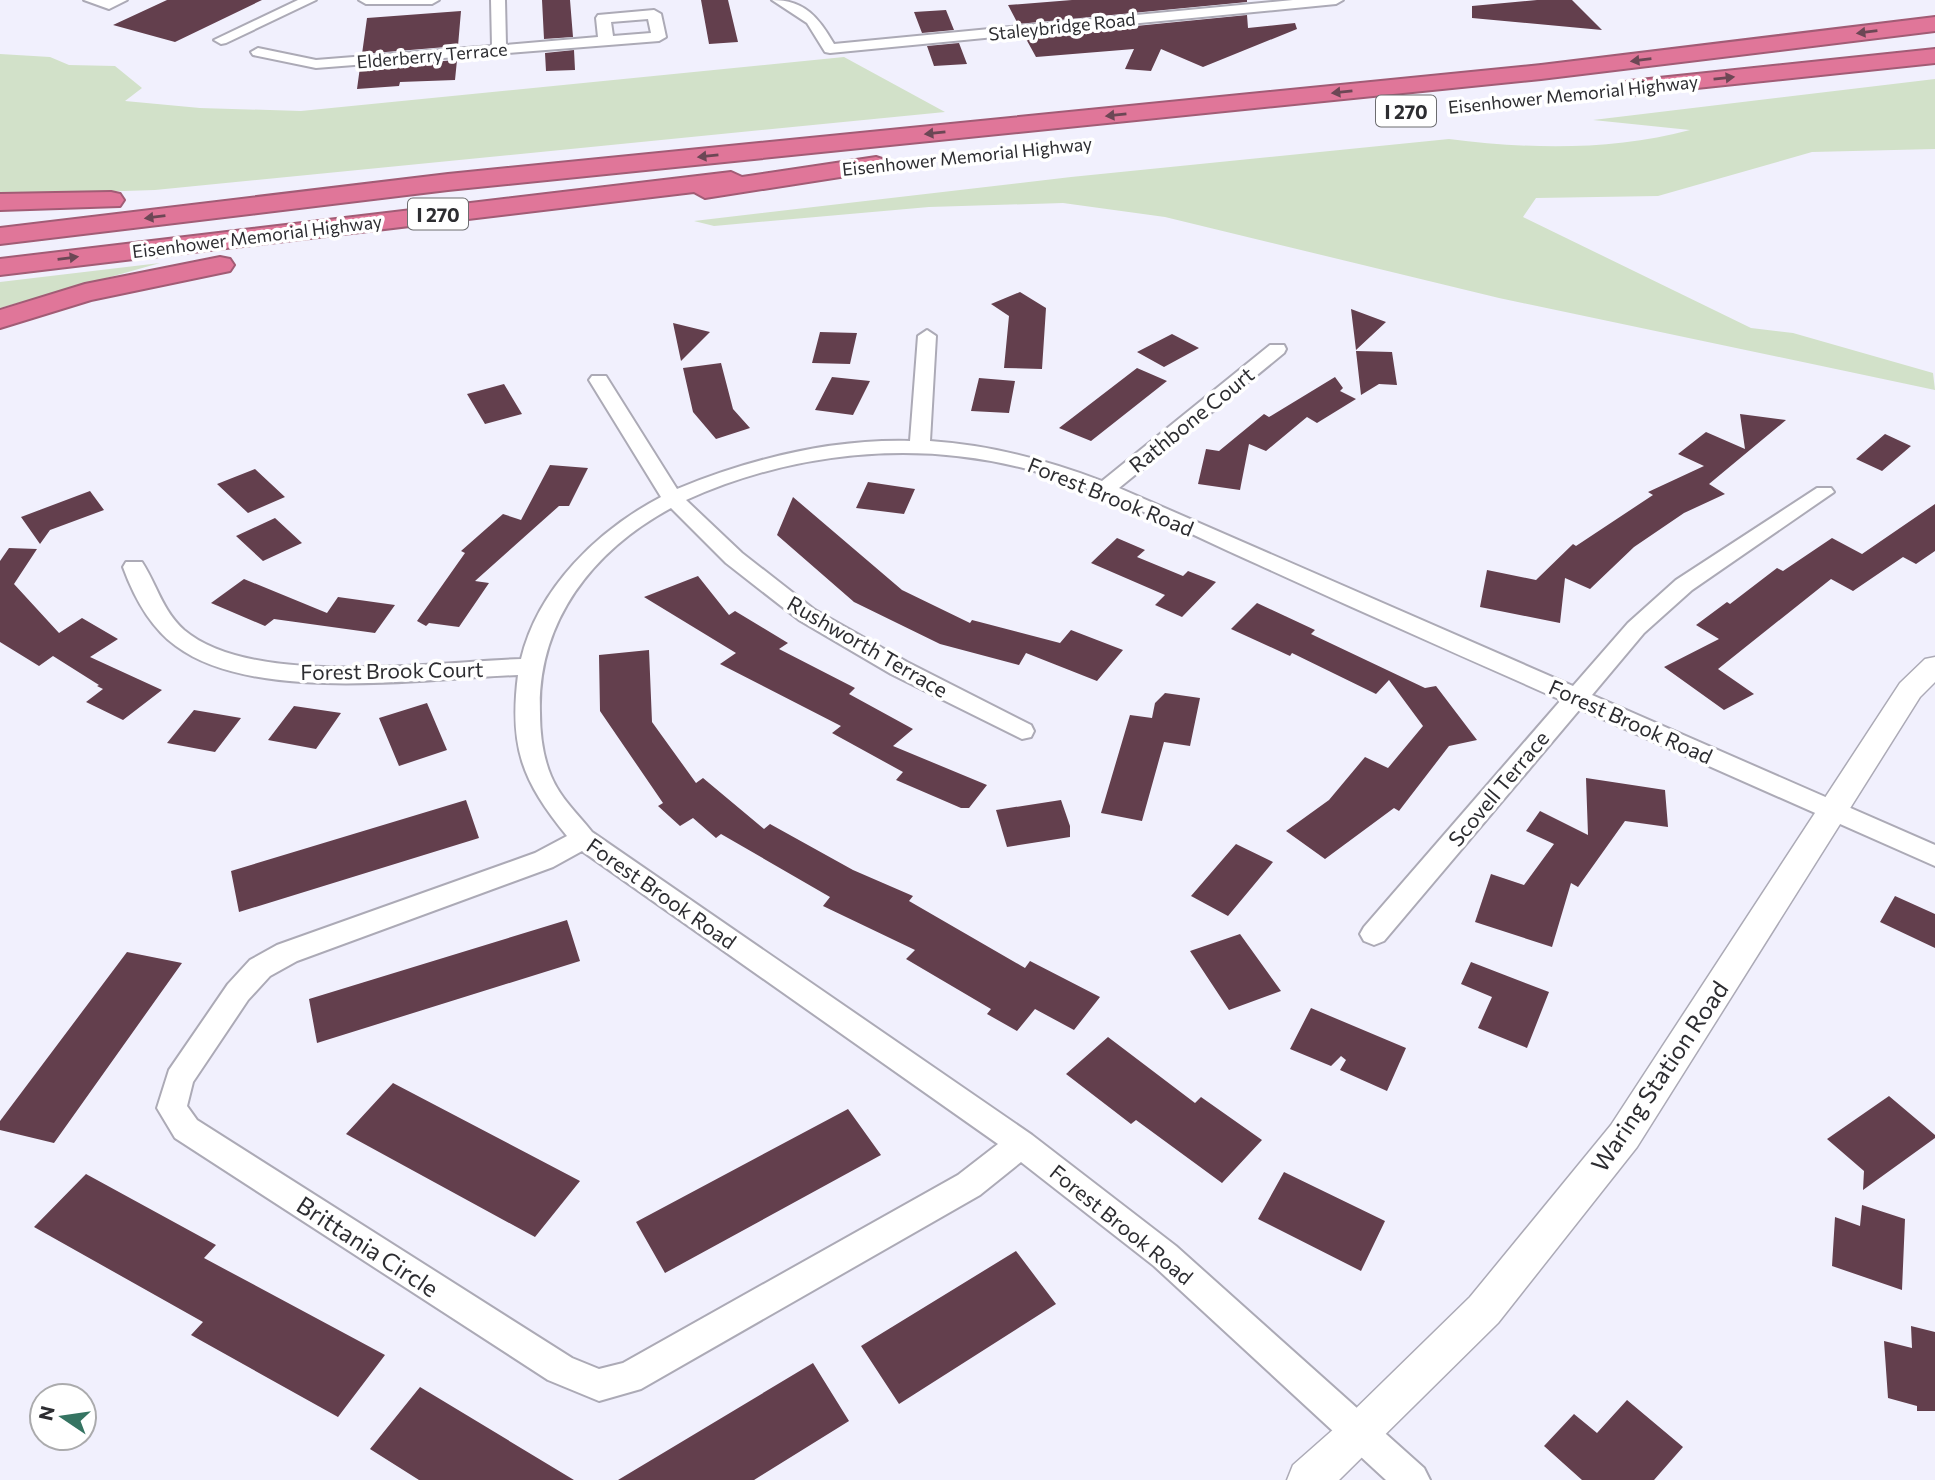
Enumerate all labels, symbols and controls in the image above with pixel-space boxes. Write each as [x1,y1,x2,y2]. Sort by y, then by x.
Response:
street label: Staleybridge Road [987,7,1137,45]
one-way arrow [1856,27,1878,38]
street label: Elderberry Terrace [356,37,508,73]
one-way arrow [1630,55,1652,66]
street label: Eisenhower Memorial Highway [1447,70,1699,118]
one-way arrow [1713,72,1735,83]
one-way arrow [1331,87,1353,98]
road number: I 270 [1376,96,1436,127]
one-way arrow [1105,110,1127,121]
one-way arrow [923,128,945,139]
street label: Eisenhower Memorial Highway [841,132,1093,180]
one-way arrow [697,151,719,162]
road number: I 270 [408,198,468,230]
street label: Eisenhower Memorial Highway [131,210,383,262]
one-way arrow [143,212,165,223]
one-way arrow [57,253,79,264]
street label: Rathbone Court [1124,361,1258,477]
street label: Forest Brook Road [1024,451,1198,541]
street label: Rushworth Terrace [783,590,953,702]
street label: Forest Brook Court [300,656,484,684]
street label: Forest Brook Road [1545,674,1717,768]
street label: Scovell Terrace [1442,725,1554,851]
street label: Forest Brook Road [583,832,741,954]
street label: Waring Station Road [1584,975,1734,1177]
street label: Forest Brook Road [1046,1159,1198,1289]
street label: Brittania Circle [292,1189,444,1303]
north arrow [28,1382,98,1452]
text: N [33,1404,59,1423]

